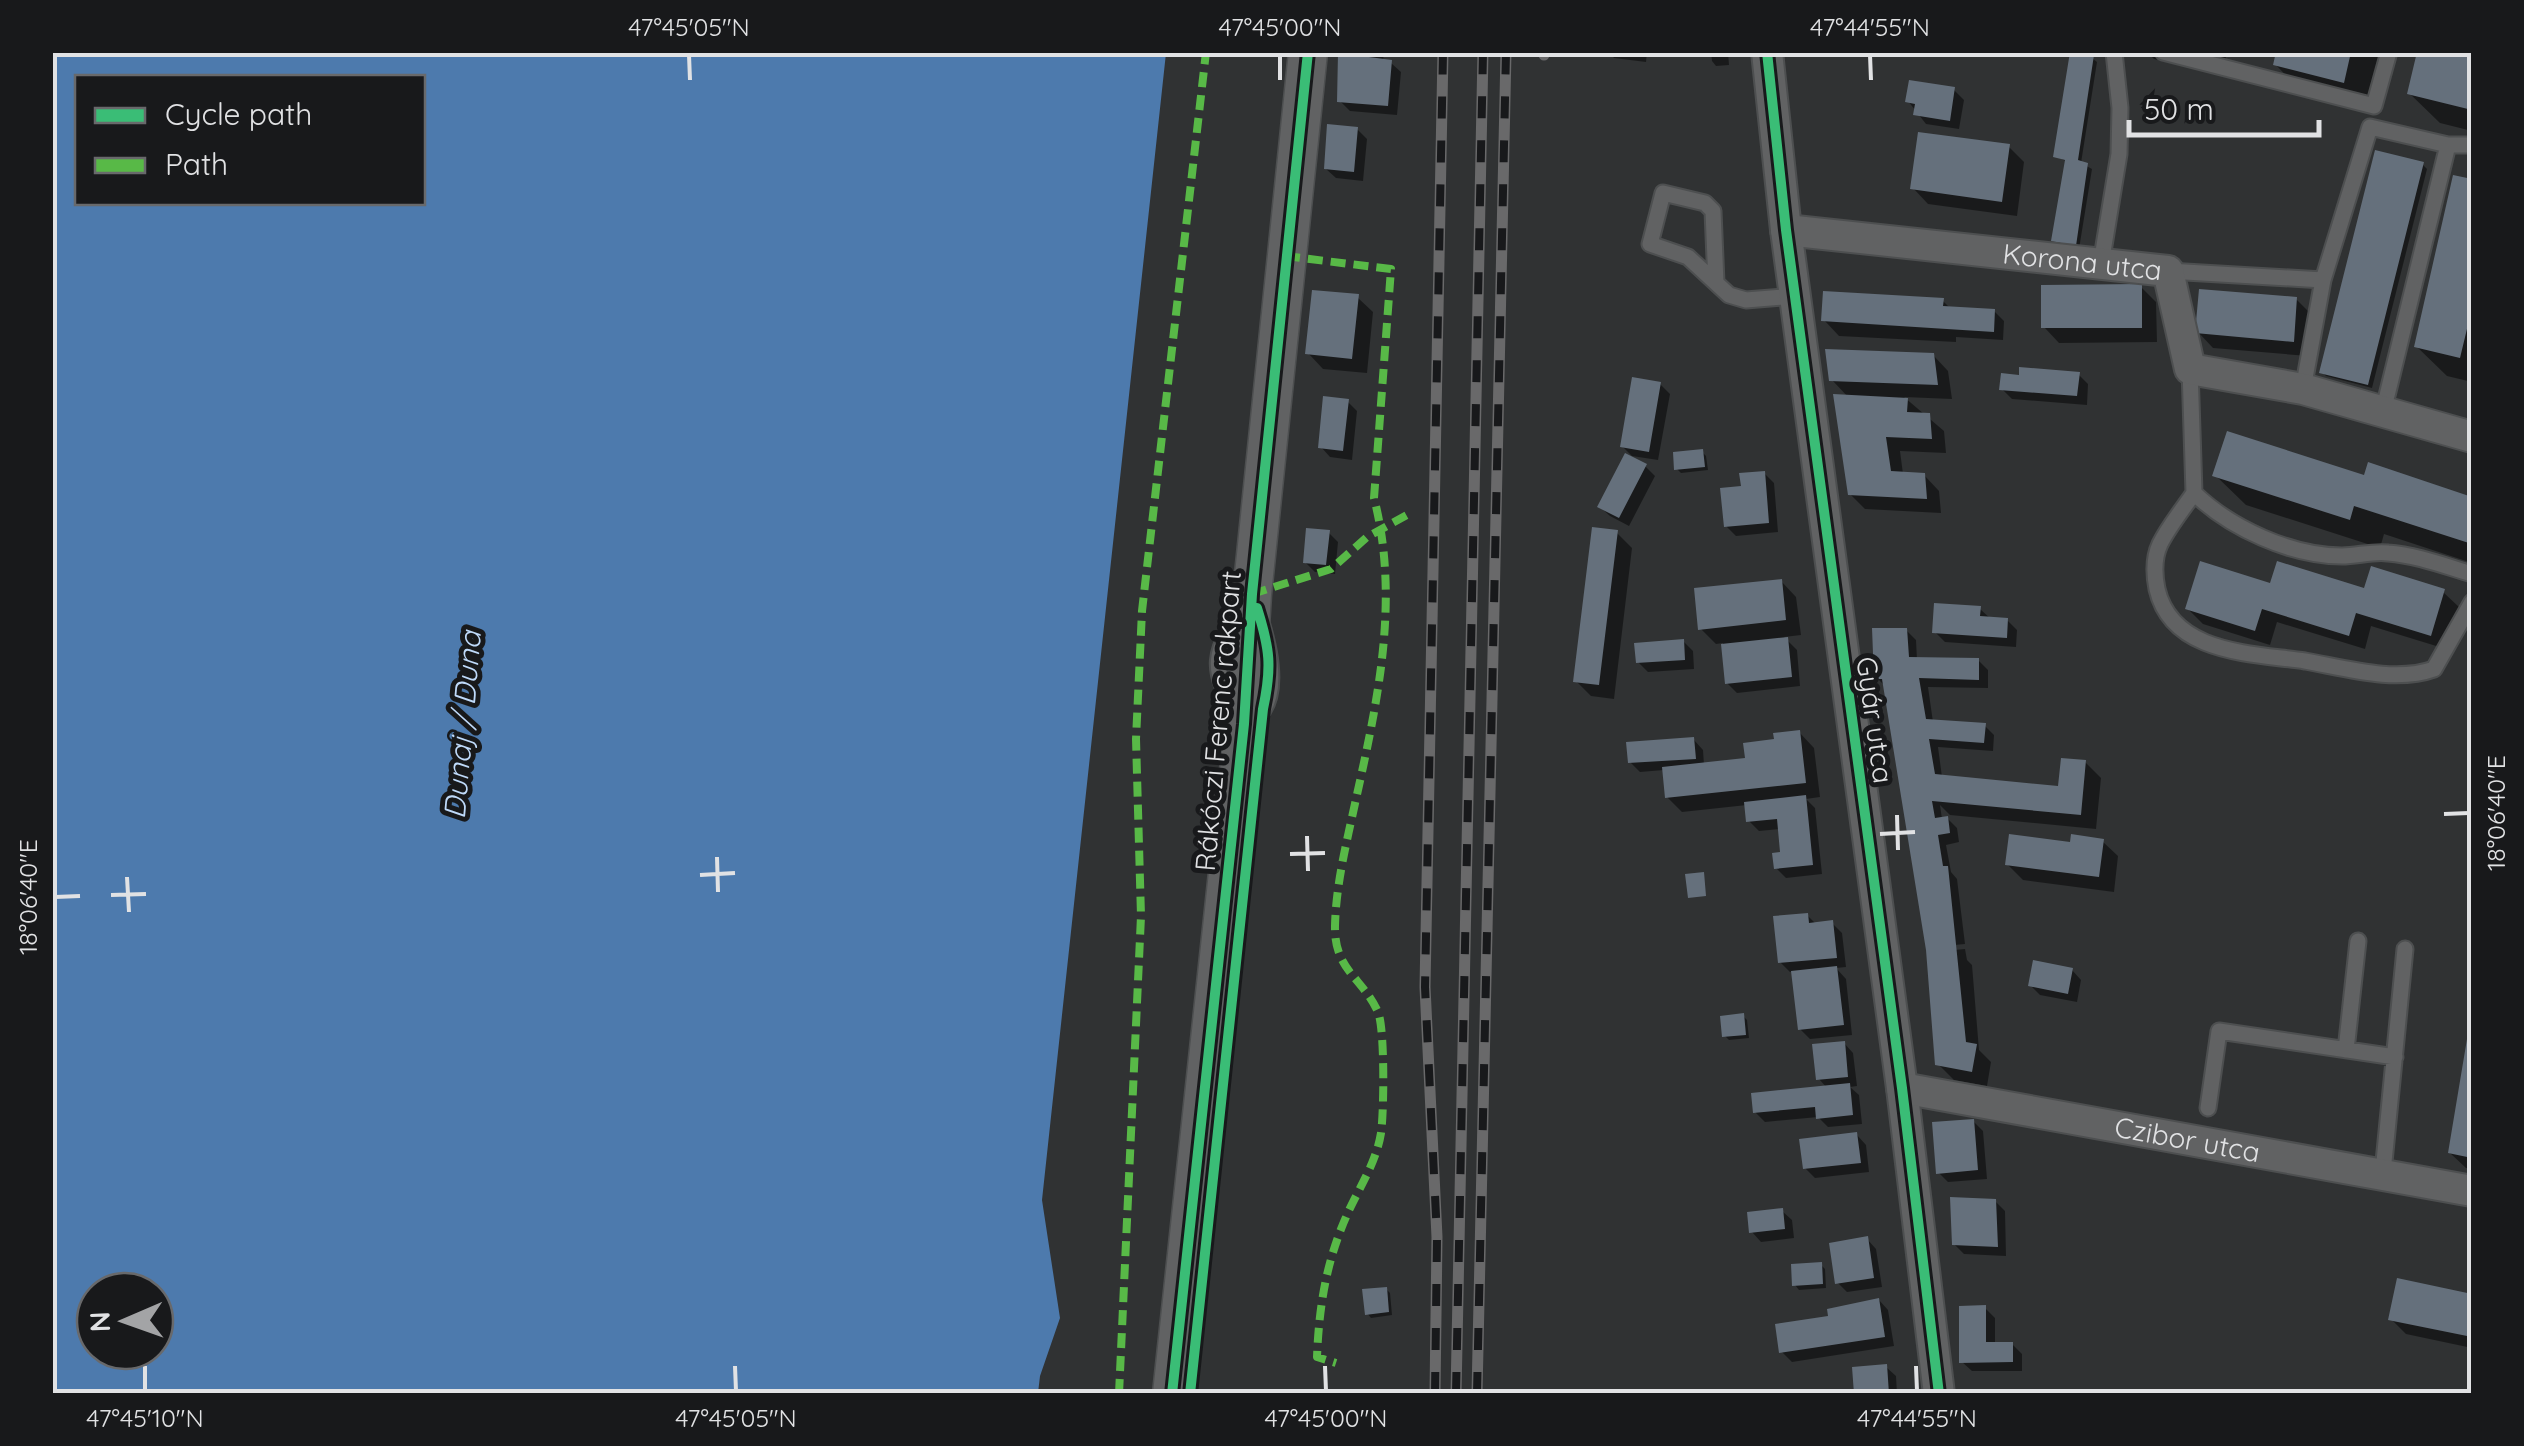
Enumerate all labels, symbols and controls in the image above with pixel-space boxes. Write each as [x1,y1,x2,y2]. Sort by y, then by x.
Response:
text: 47°45'05"N [628,11,750,42]
text: 47°45'00"N [1219,11,1341,42]
text: 47°44'55"N [1810,11,1930,42]
legend [75,75,425,205]
scale bar [2129,75,2319,137]
text: 50 m [2144,90,2214,128]
text: Cycle path [165,95,312,133]
text: Path [165,145,228,183]
street label: Korona utca [2001,235,2164,287]
street label: Rákóczi Ferenc rakpart [1187,569,1248,873]
water label: Dunaj / Duna [435,628,489,820]
street label: Gyár utca [1849,654,1902,786]
text: 18°06'40"E [2480,755,2511,871]
text: 18°06'40"E [12,839,43,955]
street label: Czibor utca [2112,1109,2263,1169]
north arrow [75,1271,175,1371]
text: N [82,1311,117,1333]
text: 47°45'10"N [86,1402,204,1433]
text: 47°45'05"N [675,1402,797,1433]
text: 47°45'00"N [1265,1402,1387,1433]
text: 47°44'55"N [1857,1402,1977,1433]

